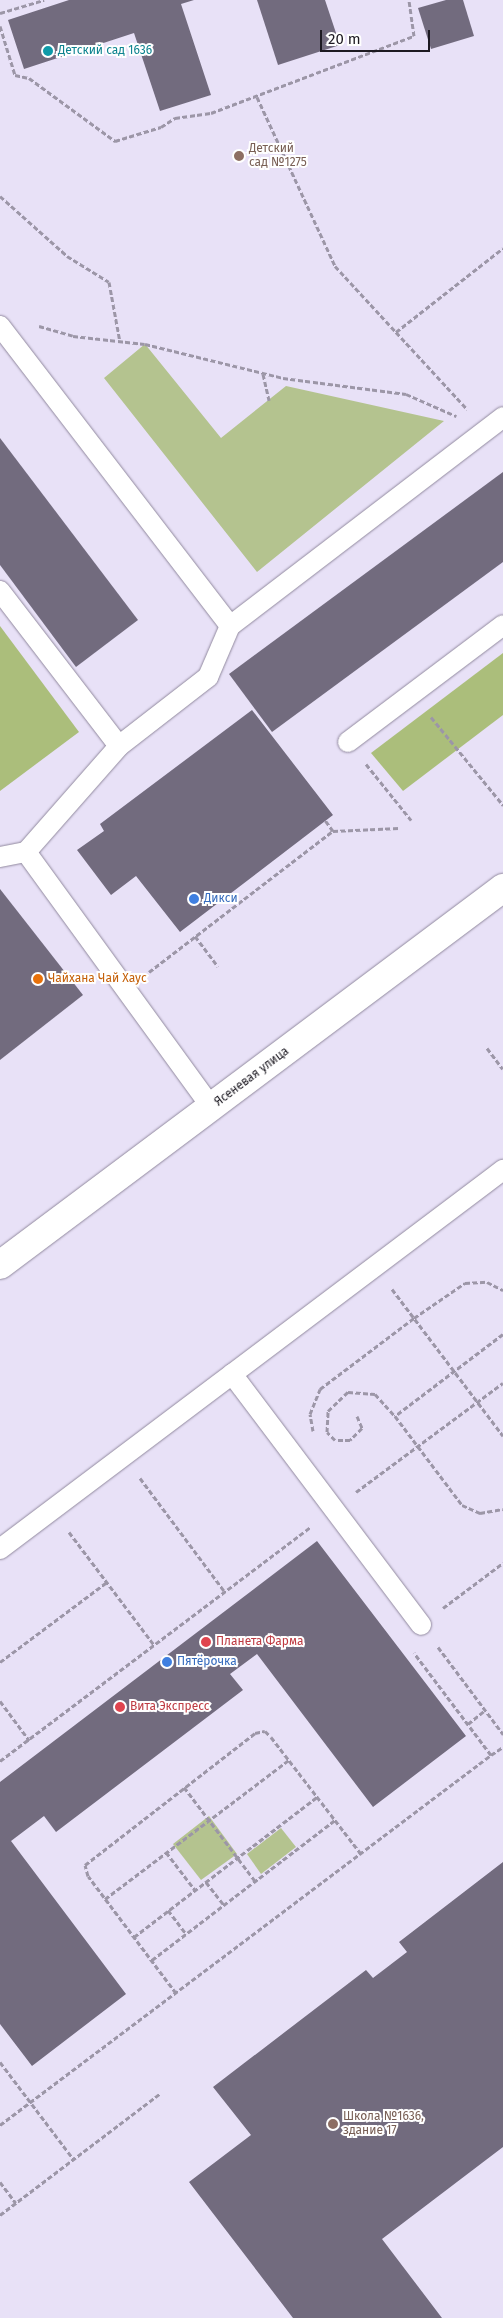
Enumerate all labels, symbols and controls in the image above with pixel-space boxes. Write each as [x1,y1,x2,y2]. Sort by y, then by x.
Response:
scale bar [323,20,433,52]
text: 20 m [328,30,361,48]
place label: Детский сад 1636 [58,44,152,58]
marker: Детский сад 1636 [42,45,54,57]
place label: Детский сад №1275 [249,142,307,170]
marker: Детский сад №1275 [233,150,245,162]
place label: Дикси [204,892,238,906]
marker: Дикси [188,893,200,905]
place label: Чайхана Чай Хаус [48,972,147,986]
marker: Чайхана Чай Хаус [32,973,44,985]
street label: Ясеневая улица [212,1044,292,1110]
place label: Планета Фарма [216,1635,303,1649]
marker: Планета Фарма [200,1636,212,1648]
place label: Пятёрочка [177,1655,237,1669]
marker: Пятёрочка [161,1656,173,1668]
place label: Вита Экспресс [130,1700,209,1714]
marker: Вита Экспресс [114,1701,126,1713]
place label: Школа №1636, здание 17 [343,2110,424,2138]
marker: Школа №1636, здание 17 [327,2118,339,2130]

